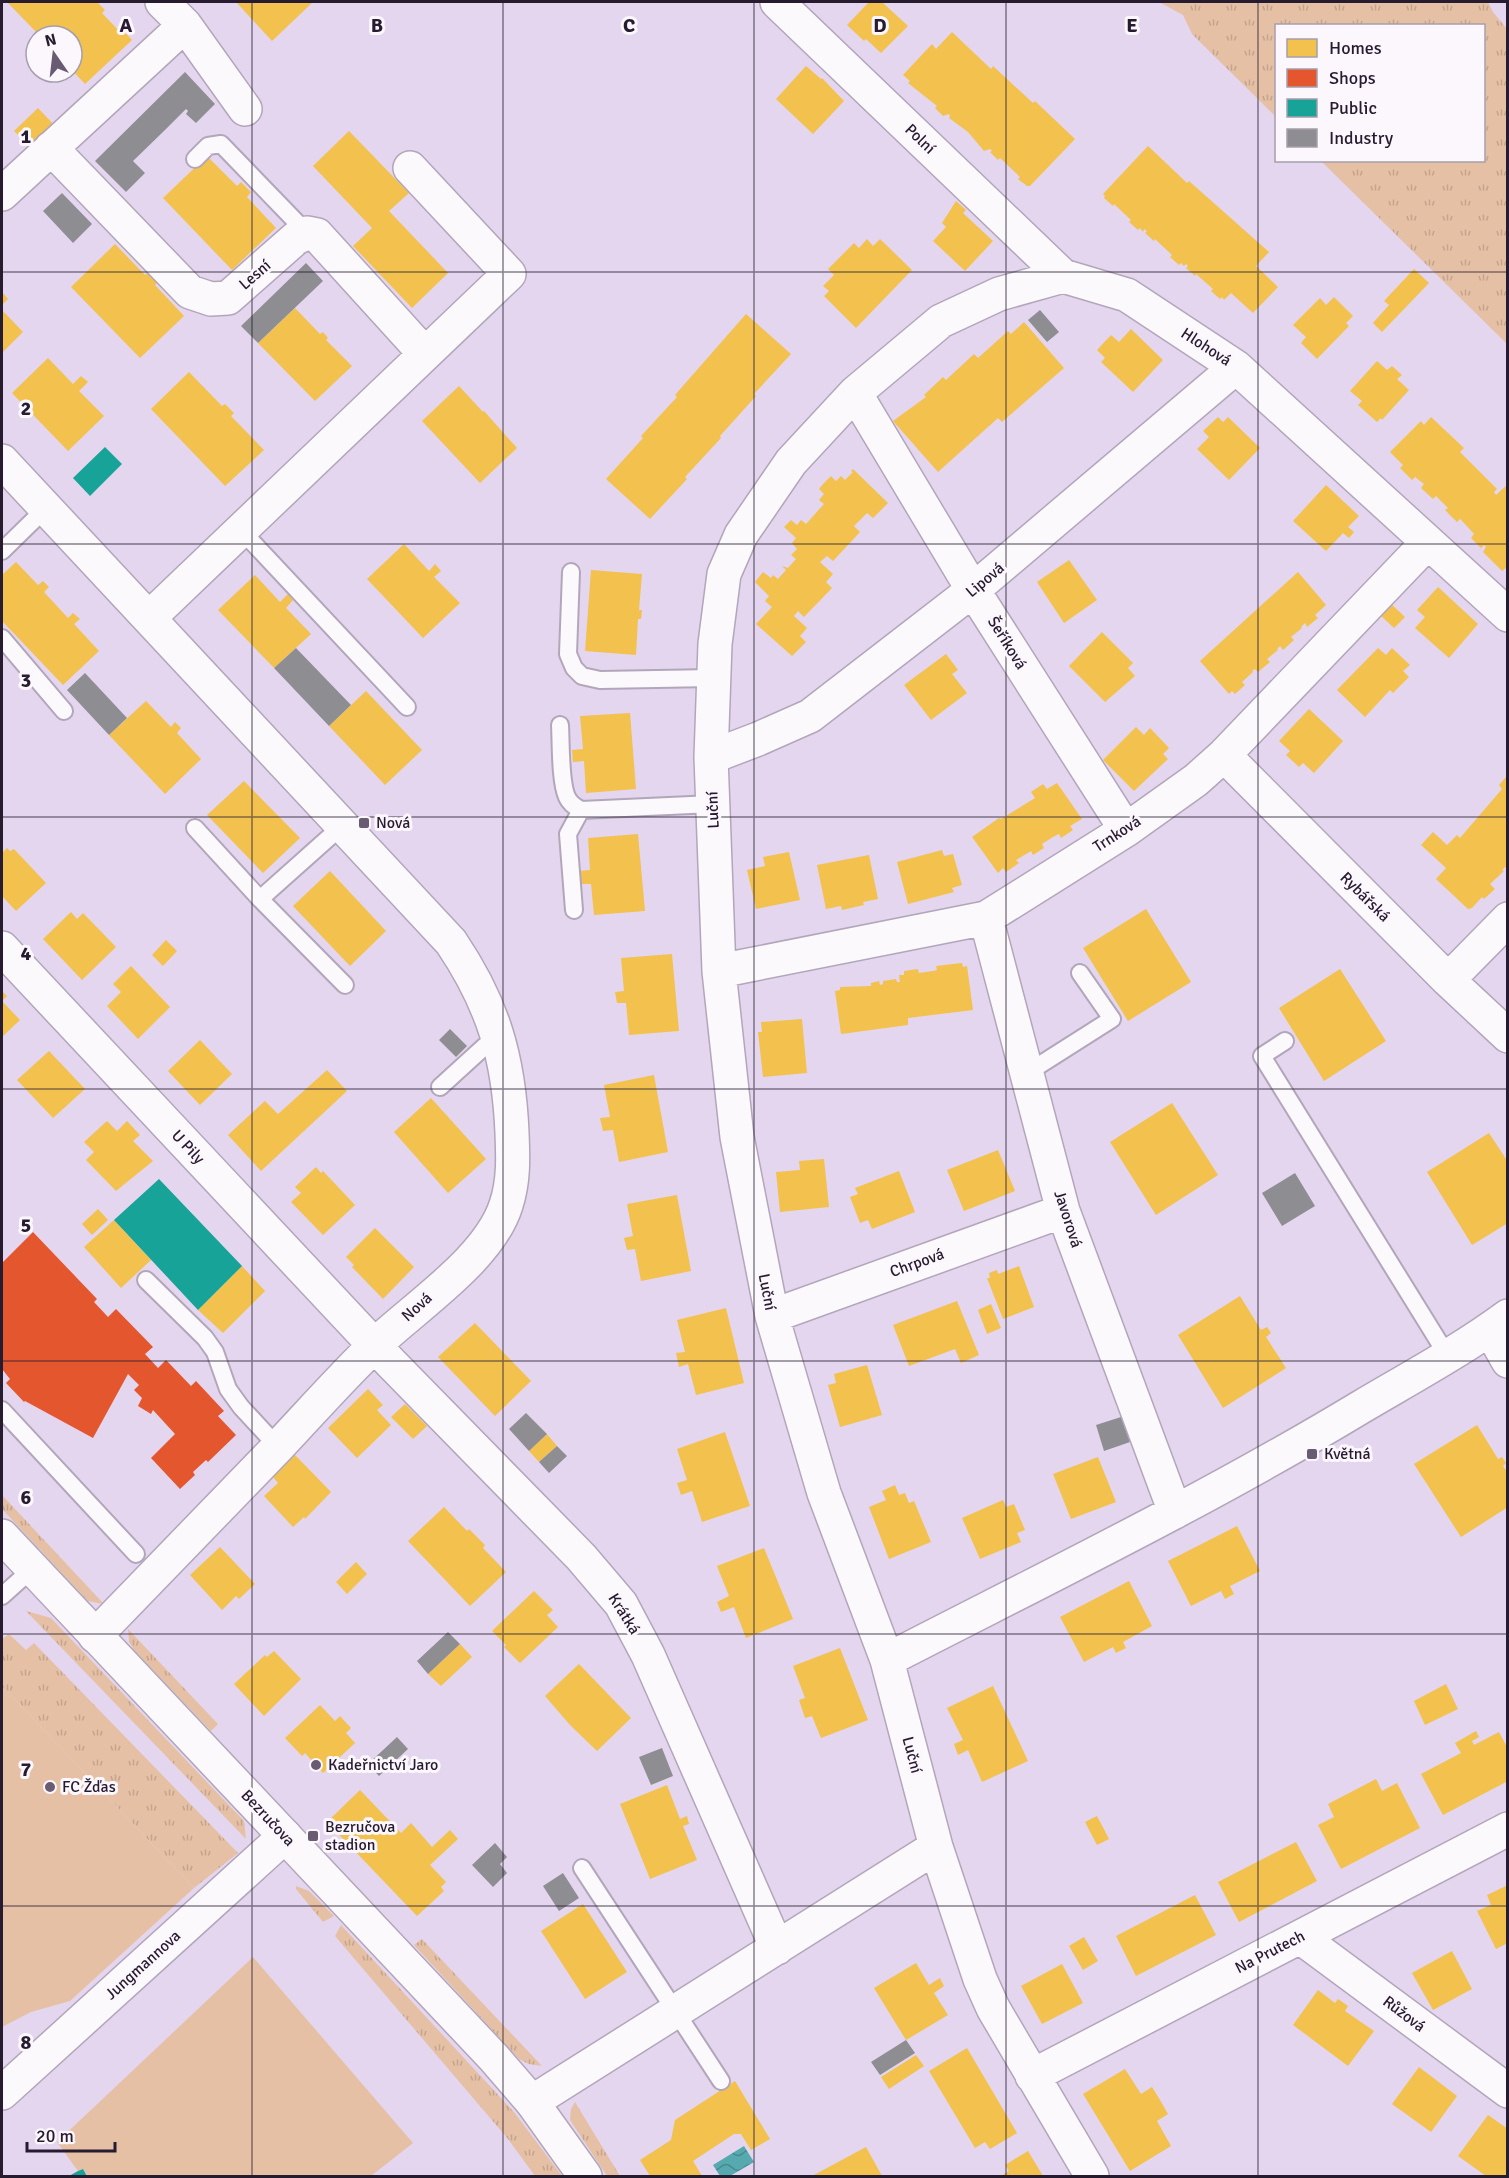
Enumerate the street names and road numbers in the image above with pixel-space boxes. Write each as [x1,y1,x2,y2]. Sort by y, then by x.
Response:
street label: Polní [901,120,940,159]
street label: Lesní [235,255,276,294]
street label: Hlohová [1177,323,1235,371]
street label: Lipová [962,558,1008,602]
street label: Šeříková [983,613,1031,673]
street label: Luční [702,790,724,829]
street label: Trnková [1089,811,1145,857]
street label: Rybářská [1336,868,1394,926]
street label: U Pily [167,1126,209,1169]
street label: Javorová [1049,1188,1087,1250]
street label: Chrpová [887,1244,947,1282]
street label: Luční [754,1272,780,1313]
street label: Nová [398,1288,436,1326]
street label: Krátká [604,1590,644,1638]
street label: Luční [898,1734,927,1776]
street label: Bezručova [237,1785,299,1851]
street label: Jungmannova [101,1926,185,2004]
street label: Na Prutech [1232,1926,1308,1978]
street label: Růžová [1379,1991,1429,2037]

